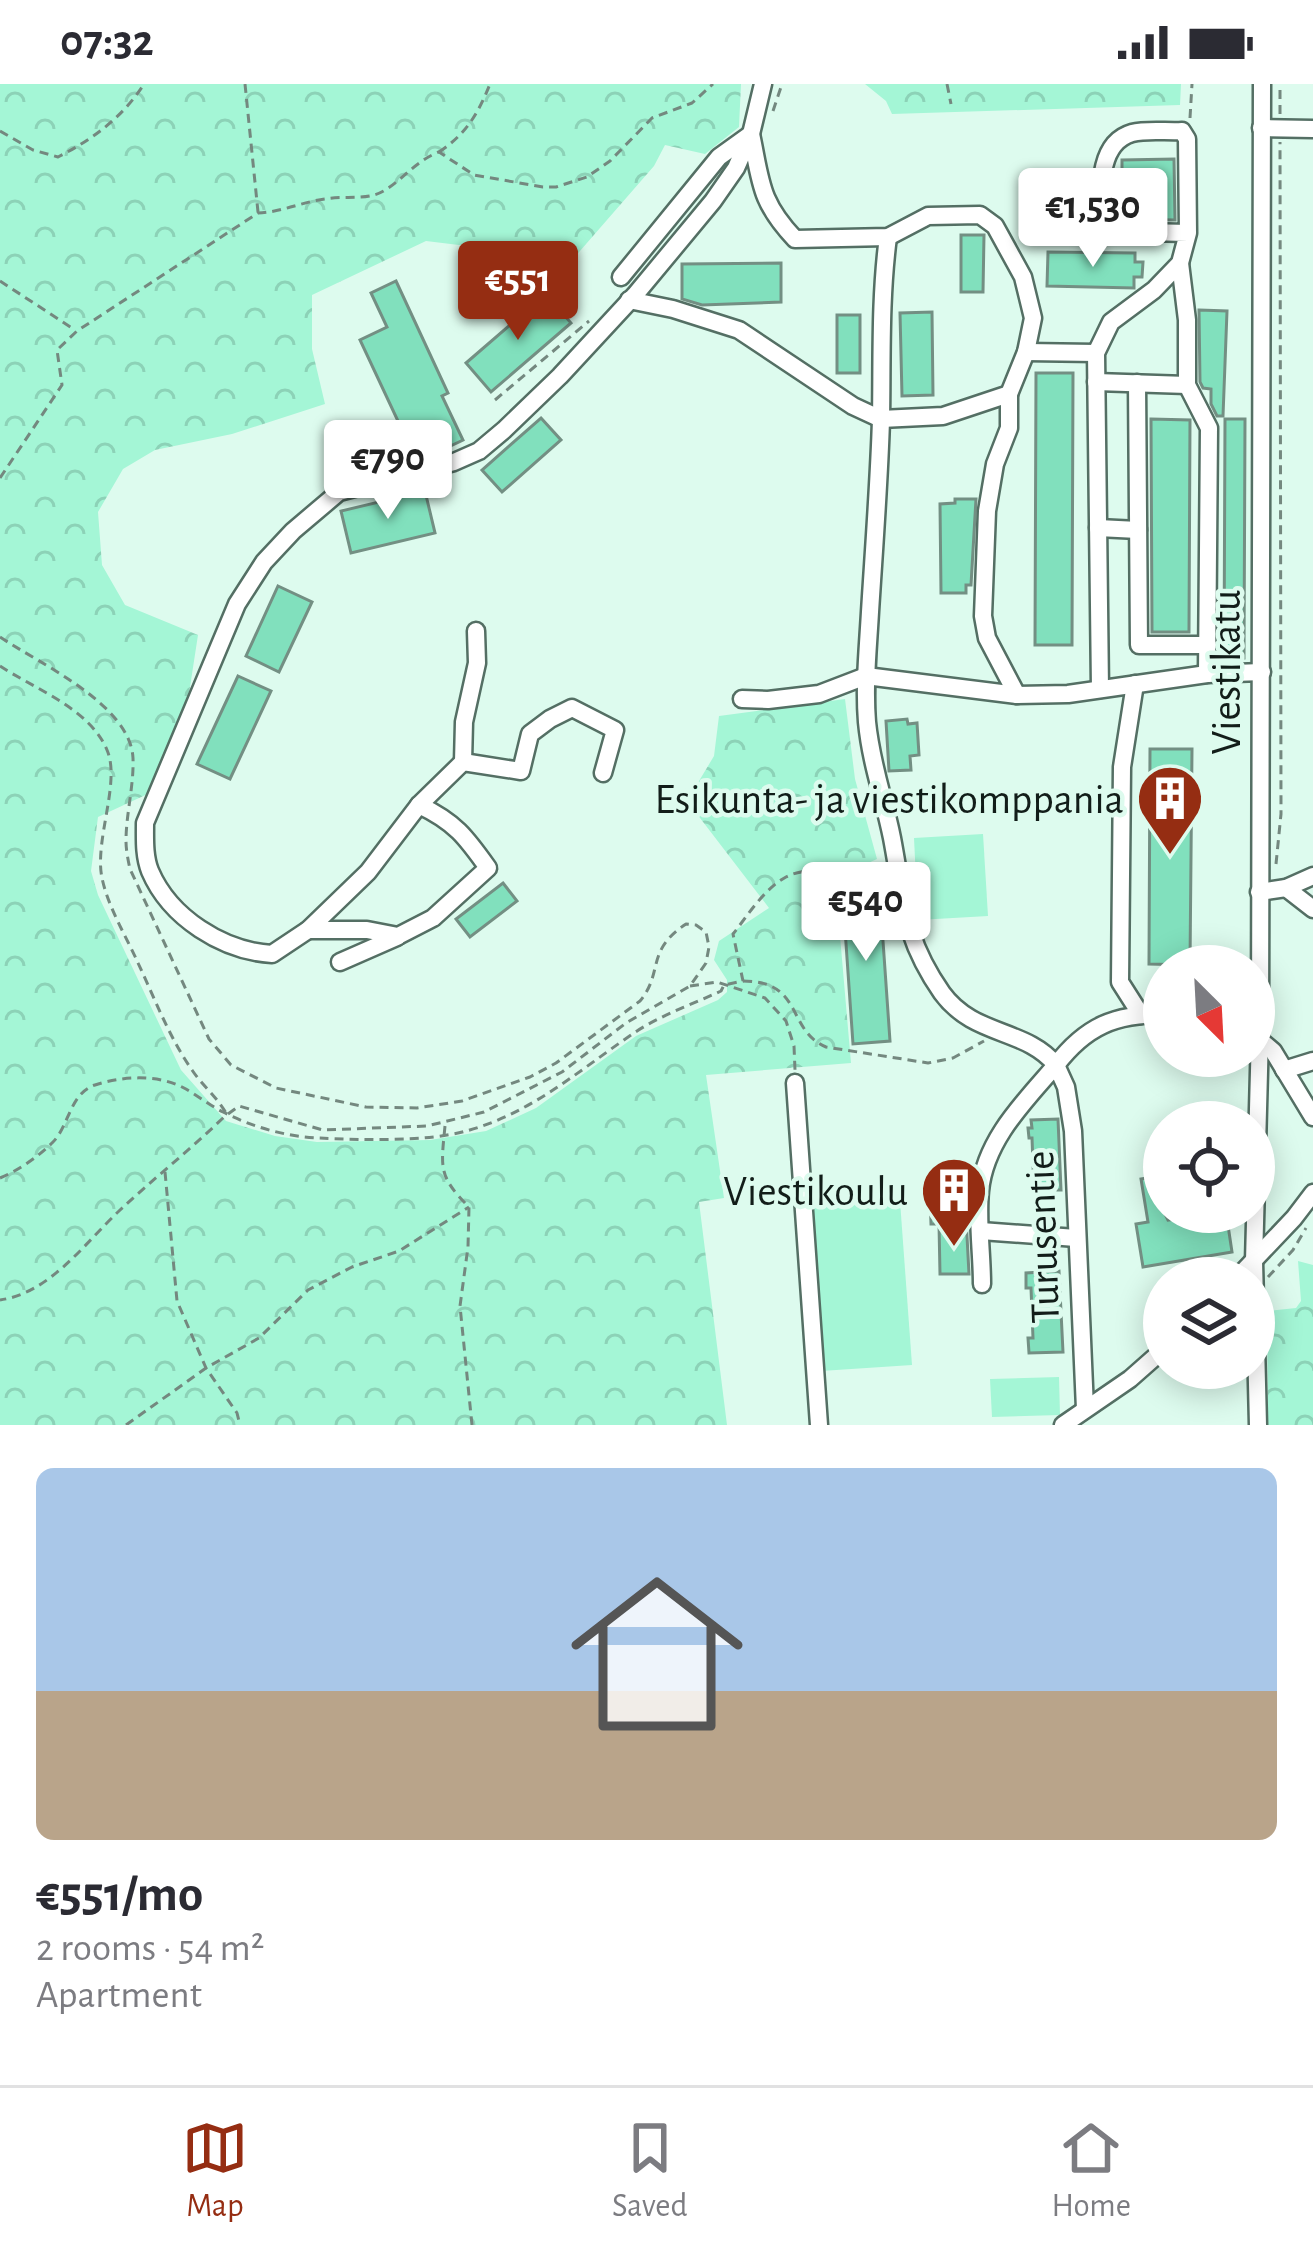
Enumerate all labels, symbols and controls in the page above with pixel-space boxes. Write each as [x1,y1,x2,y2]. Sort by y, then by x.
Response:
text: 07:32 [60,19,154,64]
pin: €1,530 [995,168,1191,270]
text: €1,530 [1045,187,1141,226]
pin: €551 [447,241,589,343]
text: €551 [485,260,551,299]
pin: €790 [317,420,459,522]
text: €790 [351,439,425,478]
street label: Viestikatu [1206,590,1248,754]
building icon: Esikunta- ja viestikomppania [1135,763,1205,857]
place label: Esikunta- ja viestikomppania [654,779,1124,821]
pin: €540 [795,862,937,964]
text: €540 [829,881,904,920]
north arrow [1143,945,1275,1077]
map controls [1143,945,1275,1389]
button: locate [1143,1101,1275,1233]
street label: Turusentie [1019,1150,1067,1324]
building icon: Viestikoulu [919,1155,989,1249]
place label: Viestikoulu [723,1171,908,1213]
button: layers [1143,1257,1275,1389]
icon: home [549,1546,765,1762]
text: €551/mo [36,1869,203,1920]
text: 2 rooms · 54 m² [36,1929,264,1968]
text: Apartment [36,1976,202,2015]
tab: Map [182,2115,248,2227]
tab: Saved [612,2115,688,2227]
tab: Home [1052,2115,1131,2227]

